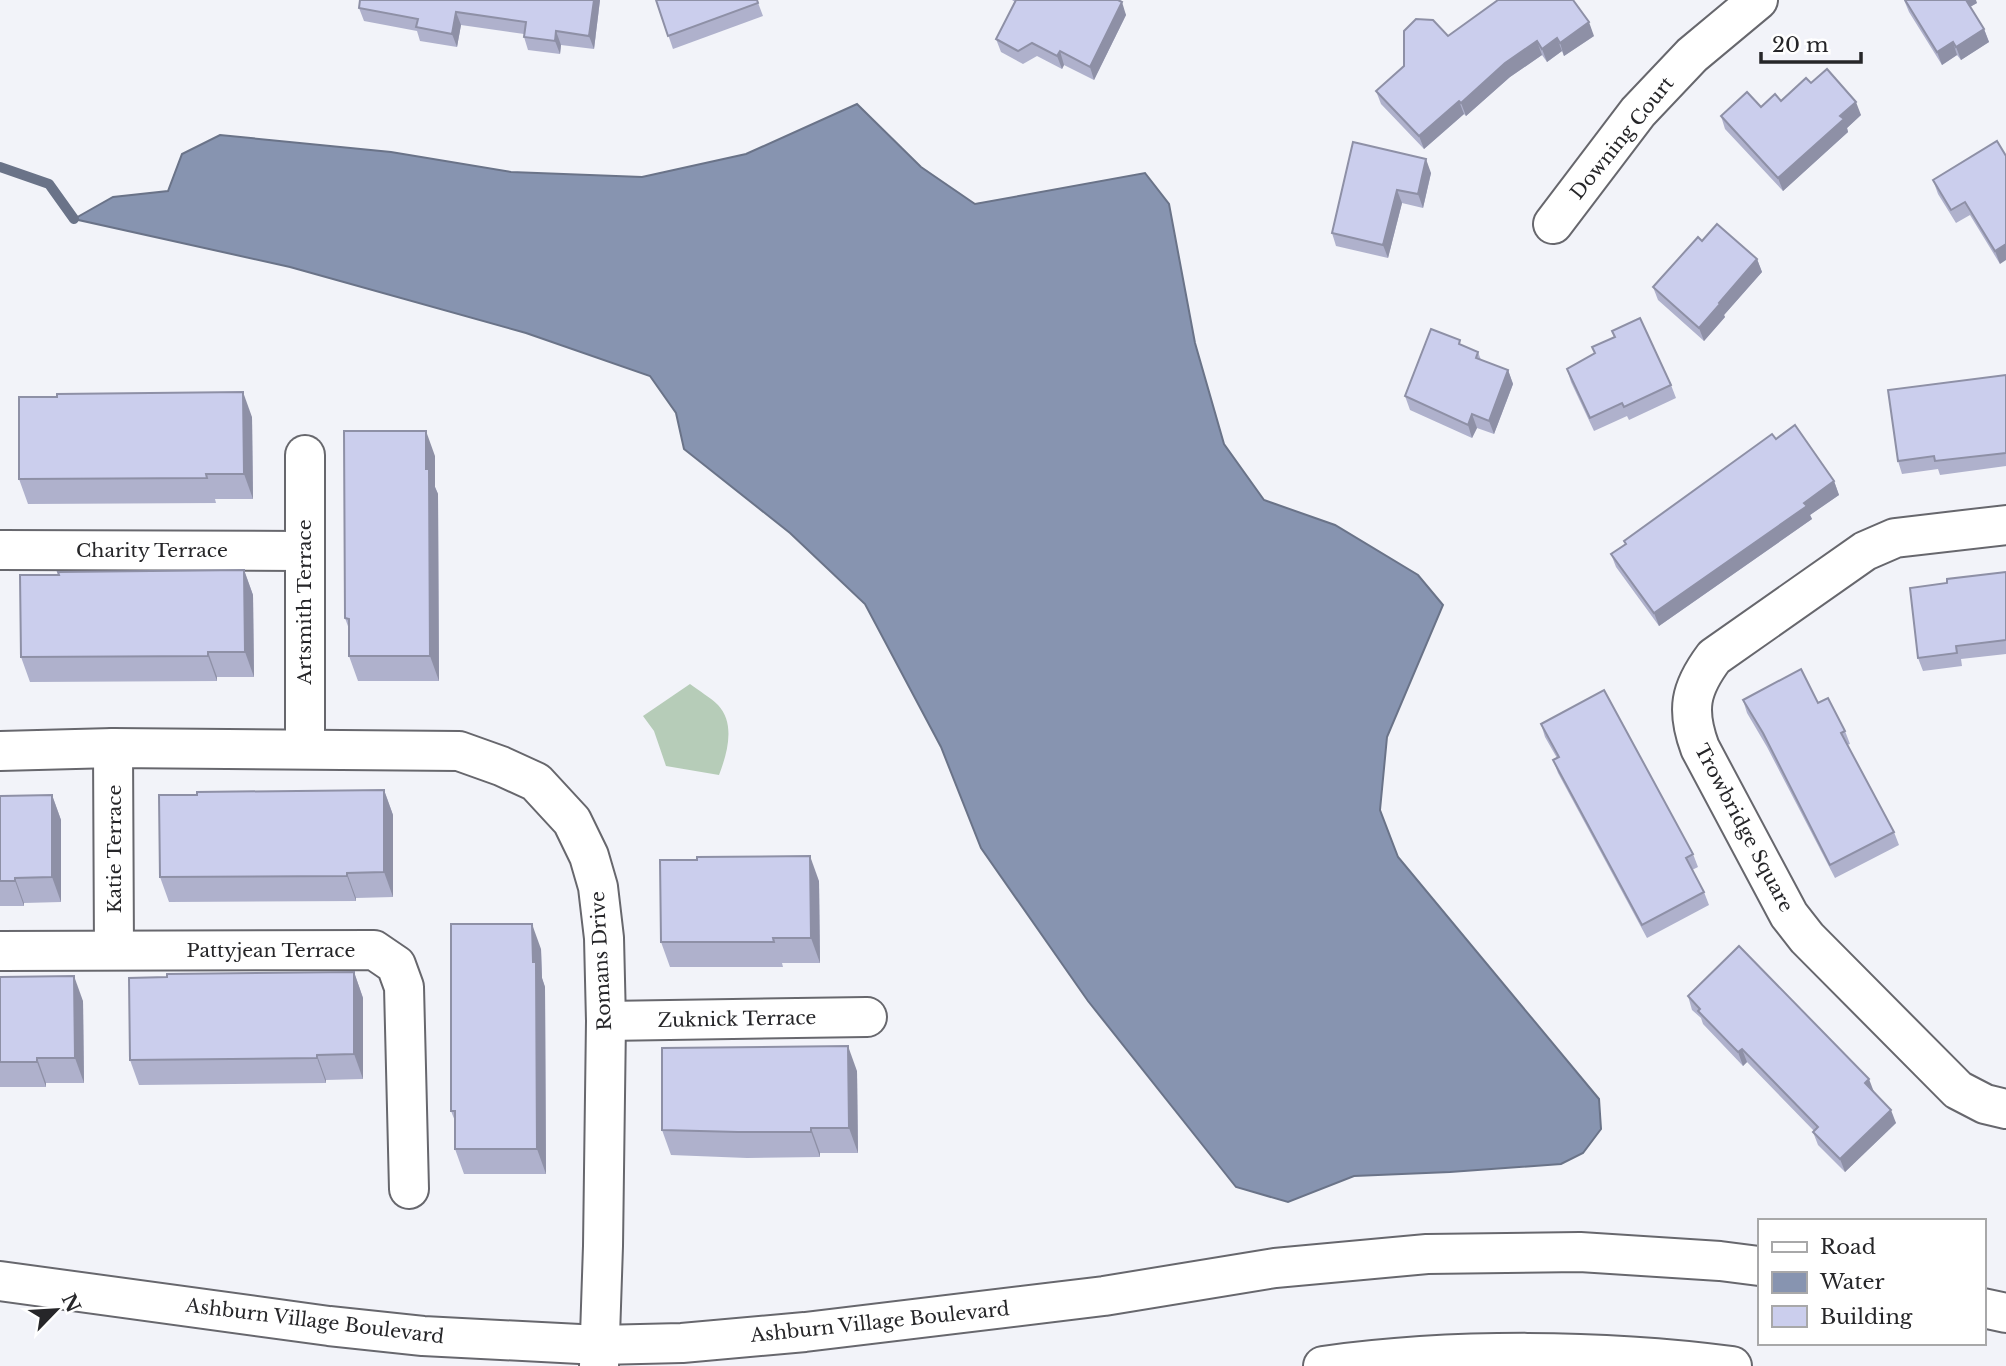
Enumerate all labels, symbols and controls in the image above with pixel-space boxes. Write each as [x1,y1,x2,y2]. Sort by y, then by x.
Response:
scale bar [1761,21,1861,65]
text: 20 m [1772,32,1829,58]
street label: Downing Court [1566,71,1679,204]
street label: Artsmith Terrace [293,519,316,686]
street label: Charity Terrace [76,539,228,562]
street label: Trowbridge Square [1690,740,1798,916]
street label: Katie Terrace [103,785,126,913]
street label: Romans Drive [586,891,616,1031]
street label: Pattyjean Terrace [187,939,355,962]
street label: Zuknick Terrace [657,1006,817,1032]
legend [1758,1219,1985,1345]
text: Road [1820,1234,1876,1260]
text: Water [1819,1269,1884,1295]
north arrow [21,1275,91,1345]
text: N [57,1290,85,1316]
street label: Ashburn Village Boulevard [183,1294,446,1348]
street label: Ashburn Village Boulevard [748,1297,1011,1347]
text: Building [1820,1304,1913,1330]

